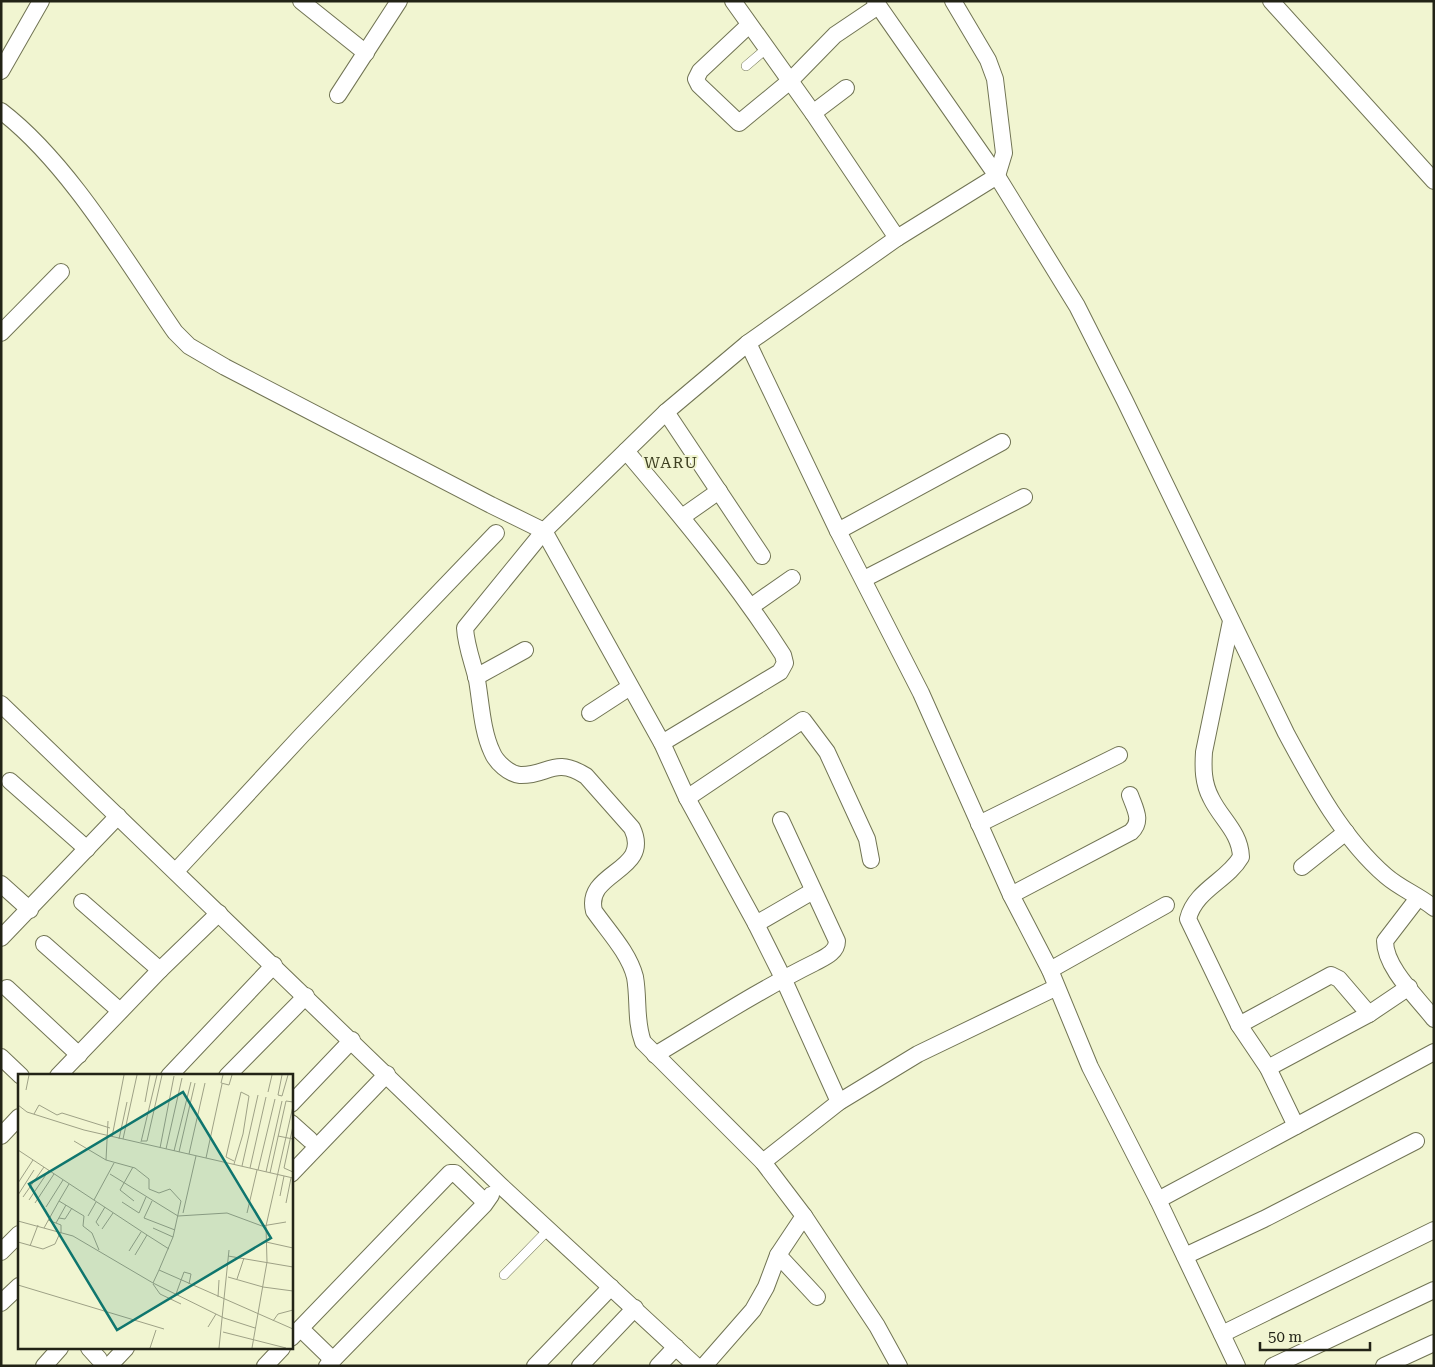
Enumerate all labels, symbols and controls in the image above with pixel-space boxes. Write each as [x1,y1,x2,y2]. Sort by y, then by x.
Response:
district label: WARU [644,453,698,472]
inset map [18,1074,292,1350]
scale bar [1260,1320,1370,1352]
text: 50 m [1268,1328,1303,1346]

